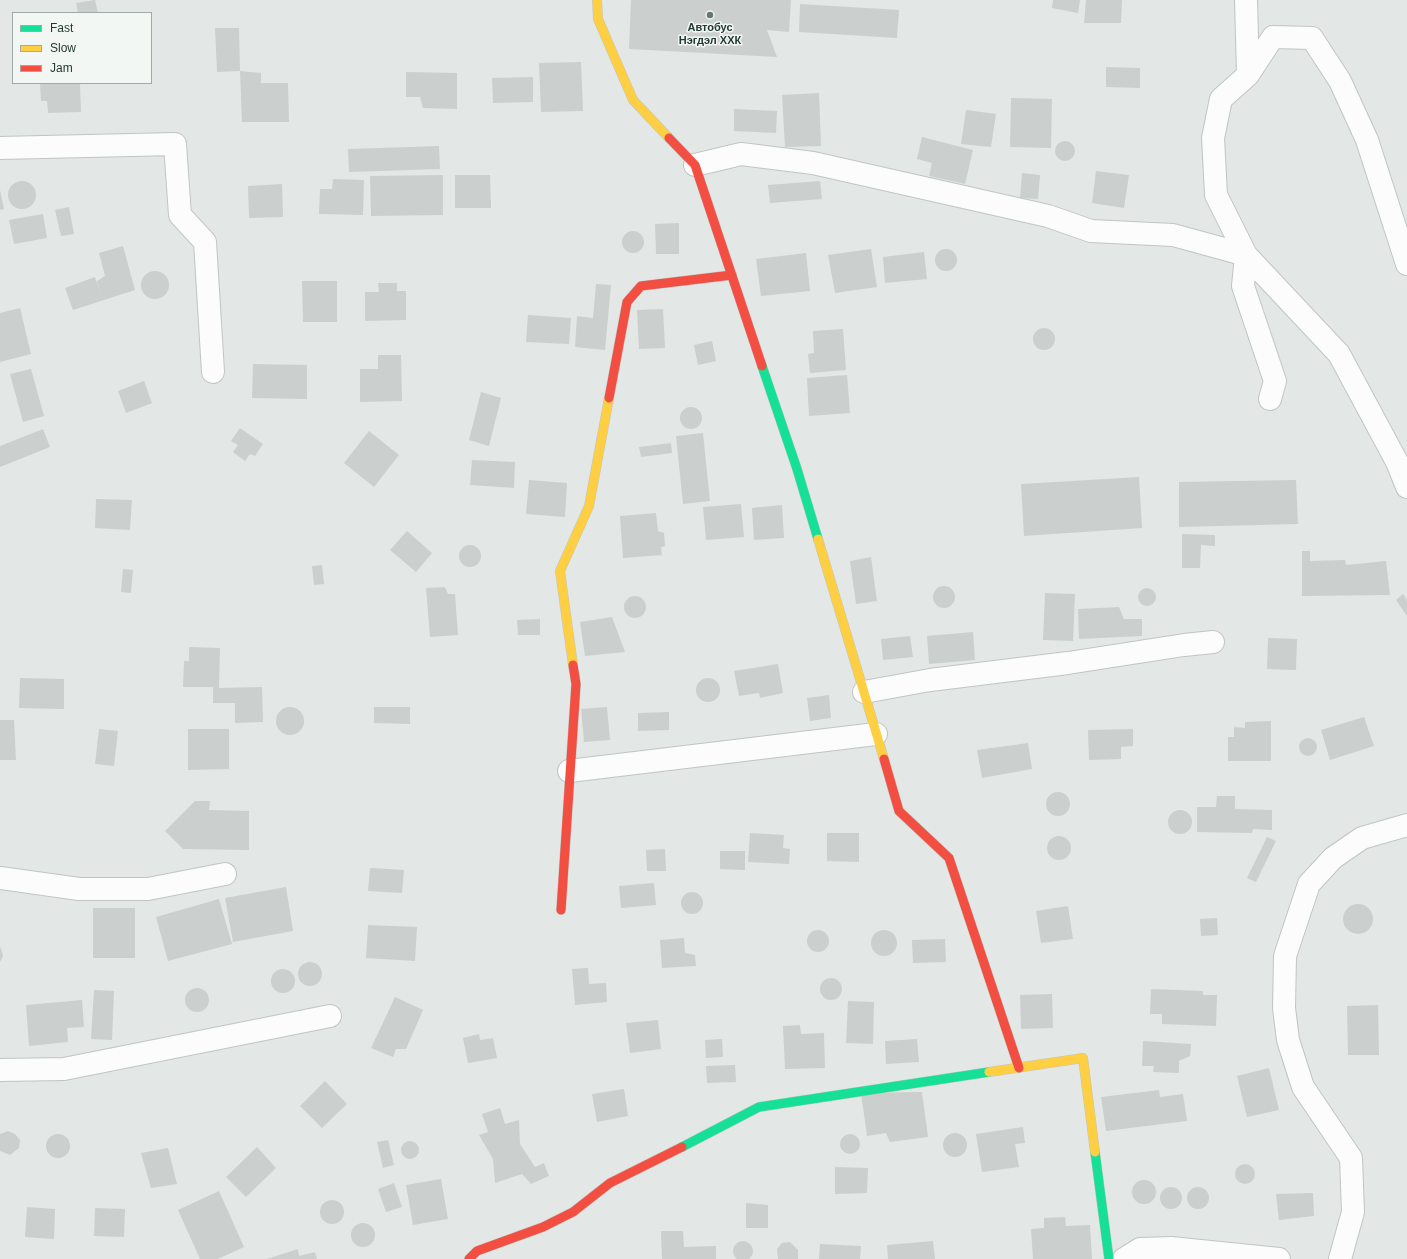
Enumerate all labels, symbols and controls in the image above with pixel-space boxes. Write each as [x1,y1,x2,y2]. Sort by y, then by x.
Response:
marker: Автобус Нэгдэл ХХК [705,10,715,20]
legend [12,12,152,84]
text: Fast [50,21,73,35]
place label: Автобус Нэгдэл ХХК [679,21,741,47]
text: Slow [50,41,76,55]
text: Jam [50,61,73,75]

